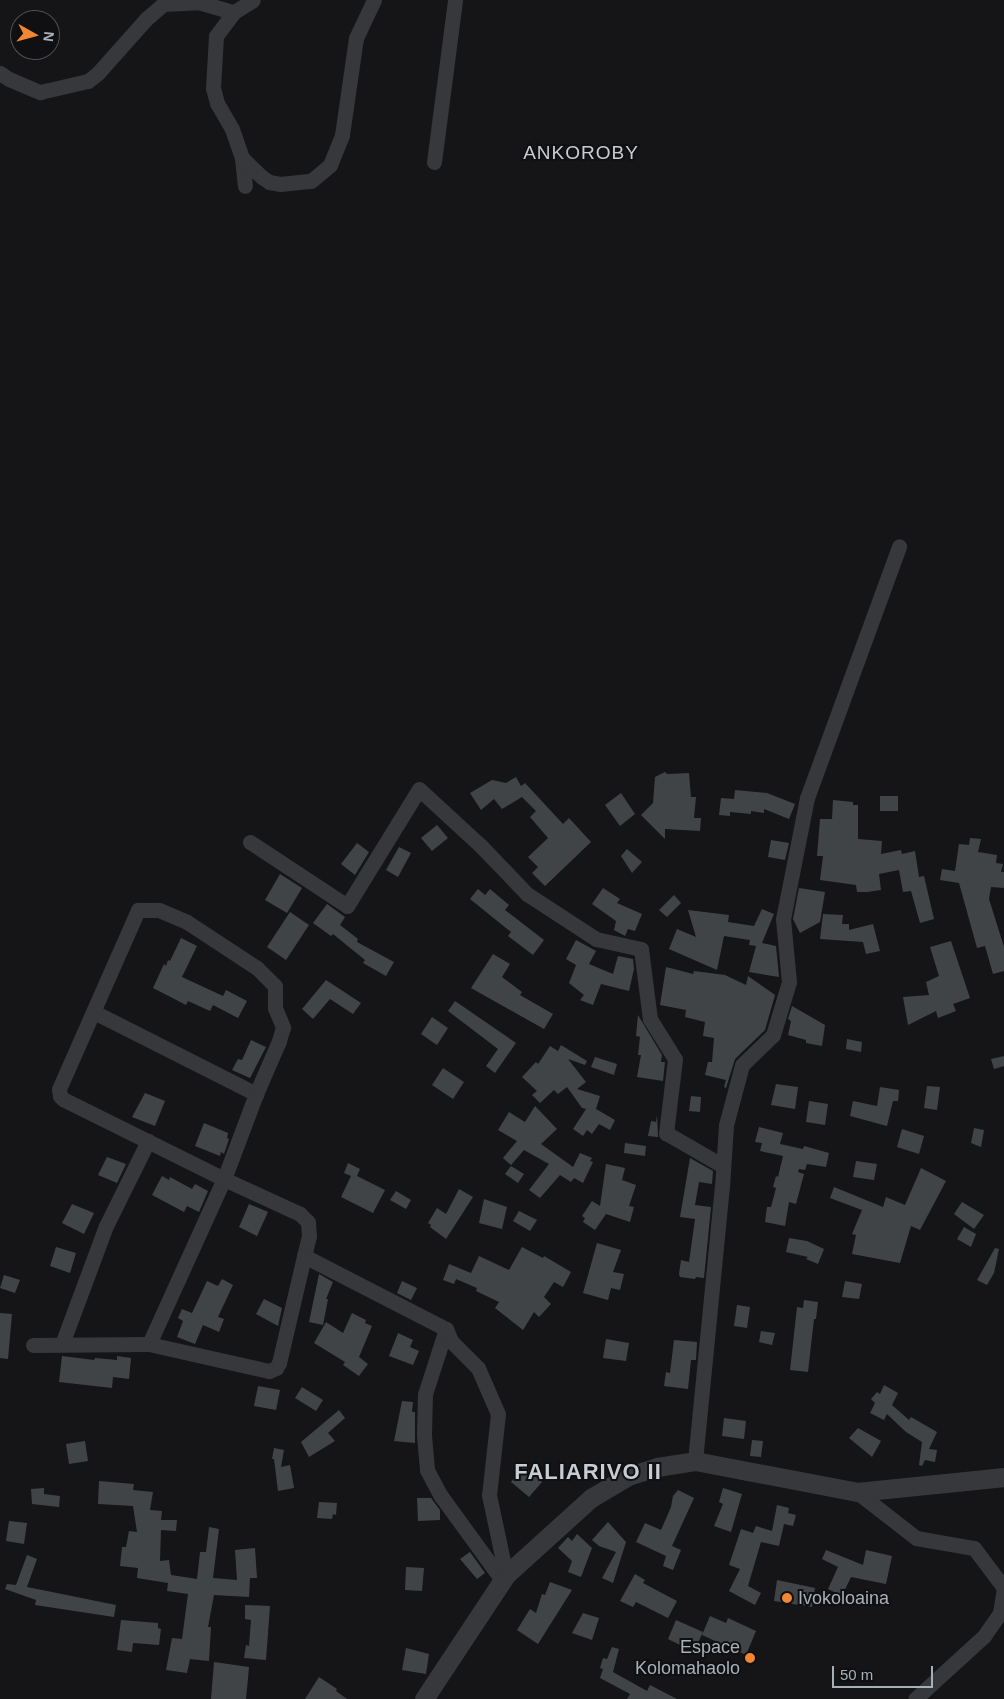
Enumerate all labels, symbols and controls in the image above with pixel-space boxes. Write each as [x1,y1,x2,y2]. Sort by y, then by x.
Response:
north arrow [10,10,60,60]
text: N [40,31,57,43]
district label: ANKOROBY [522,142,640,164]
district label: FALIARIVO II [513,1459,663,1485]
place label: Ivokoloaina [798,1587,889,1609]
marker: Ivokoloaina [780,1591,794,1605]
place label: Espace Kolomahaolo [635,1637,740,1680]
marker: Espace Kolomahaolo [744,1652,756,1664]
scale bar [834,1656,935,1688]
text: 50 m [840,1666,873,1683]

